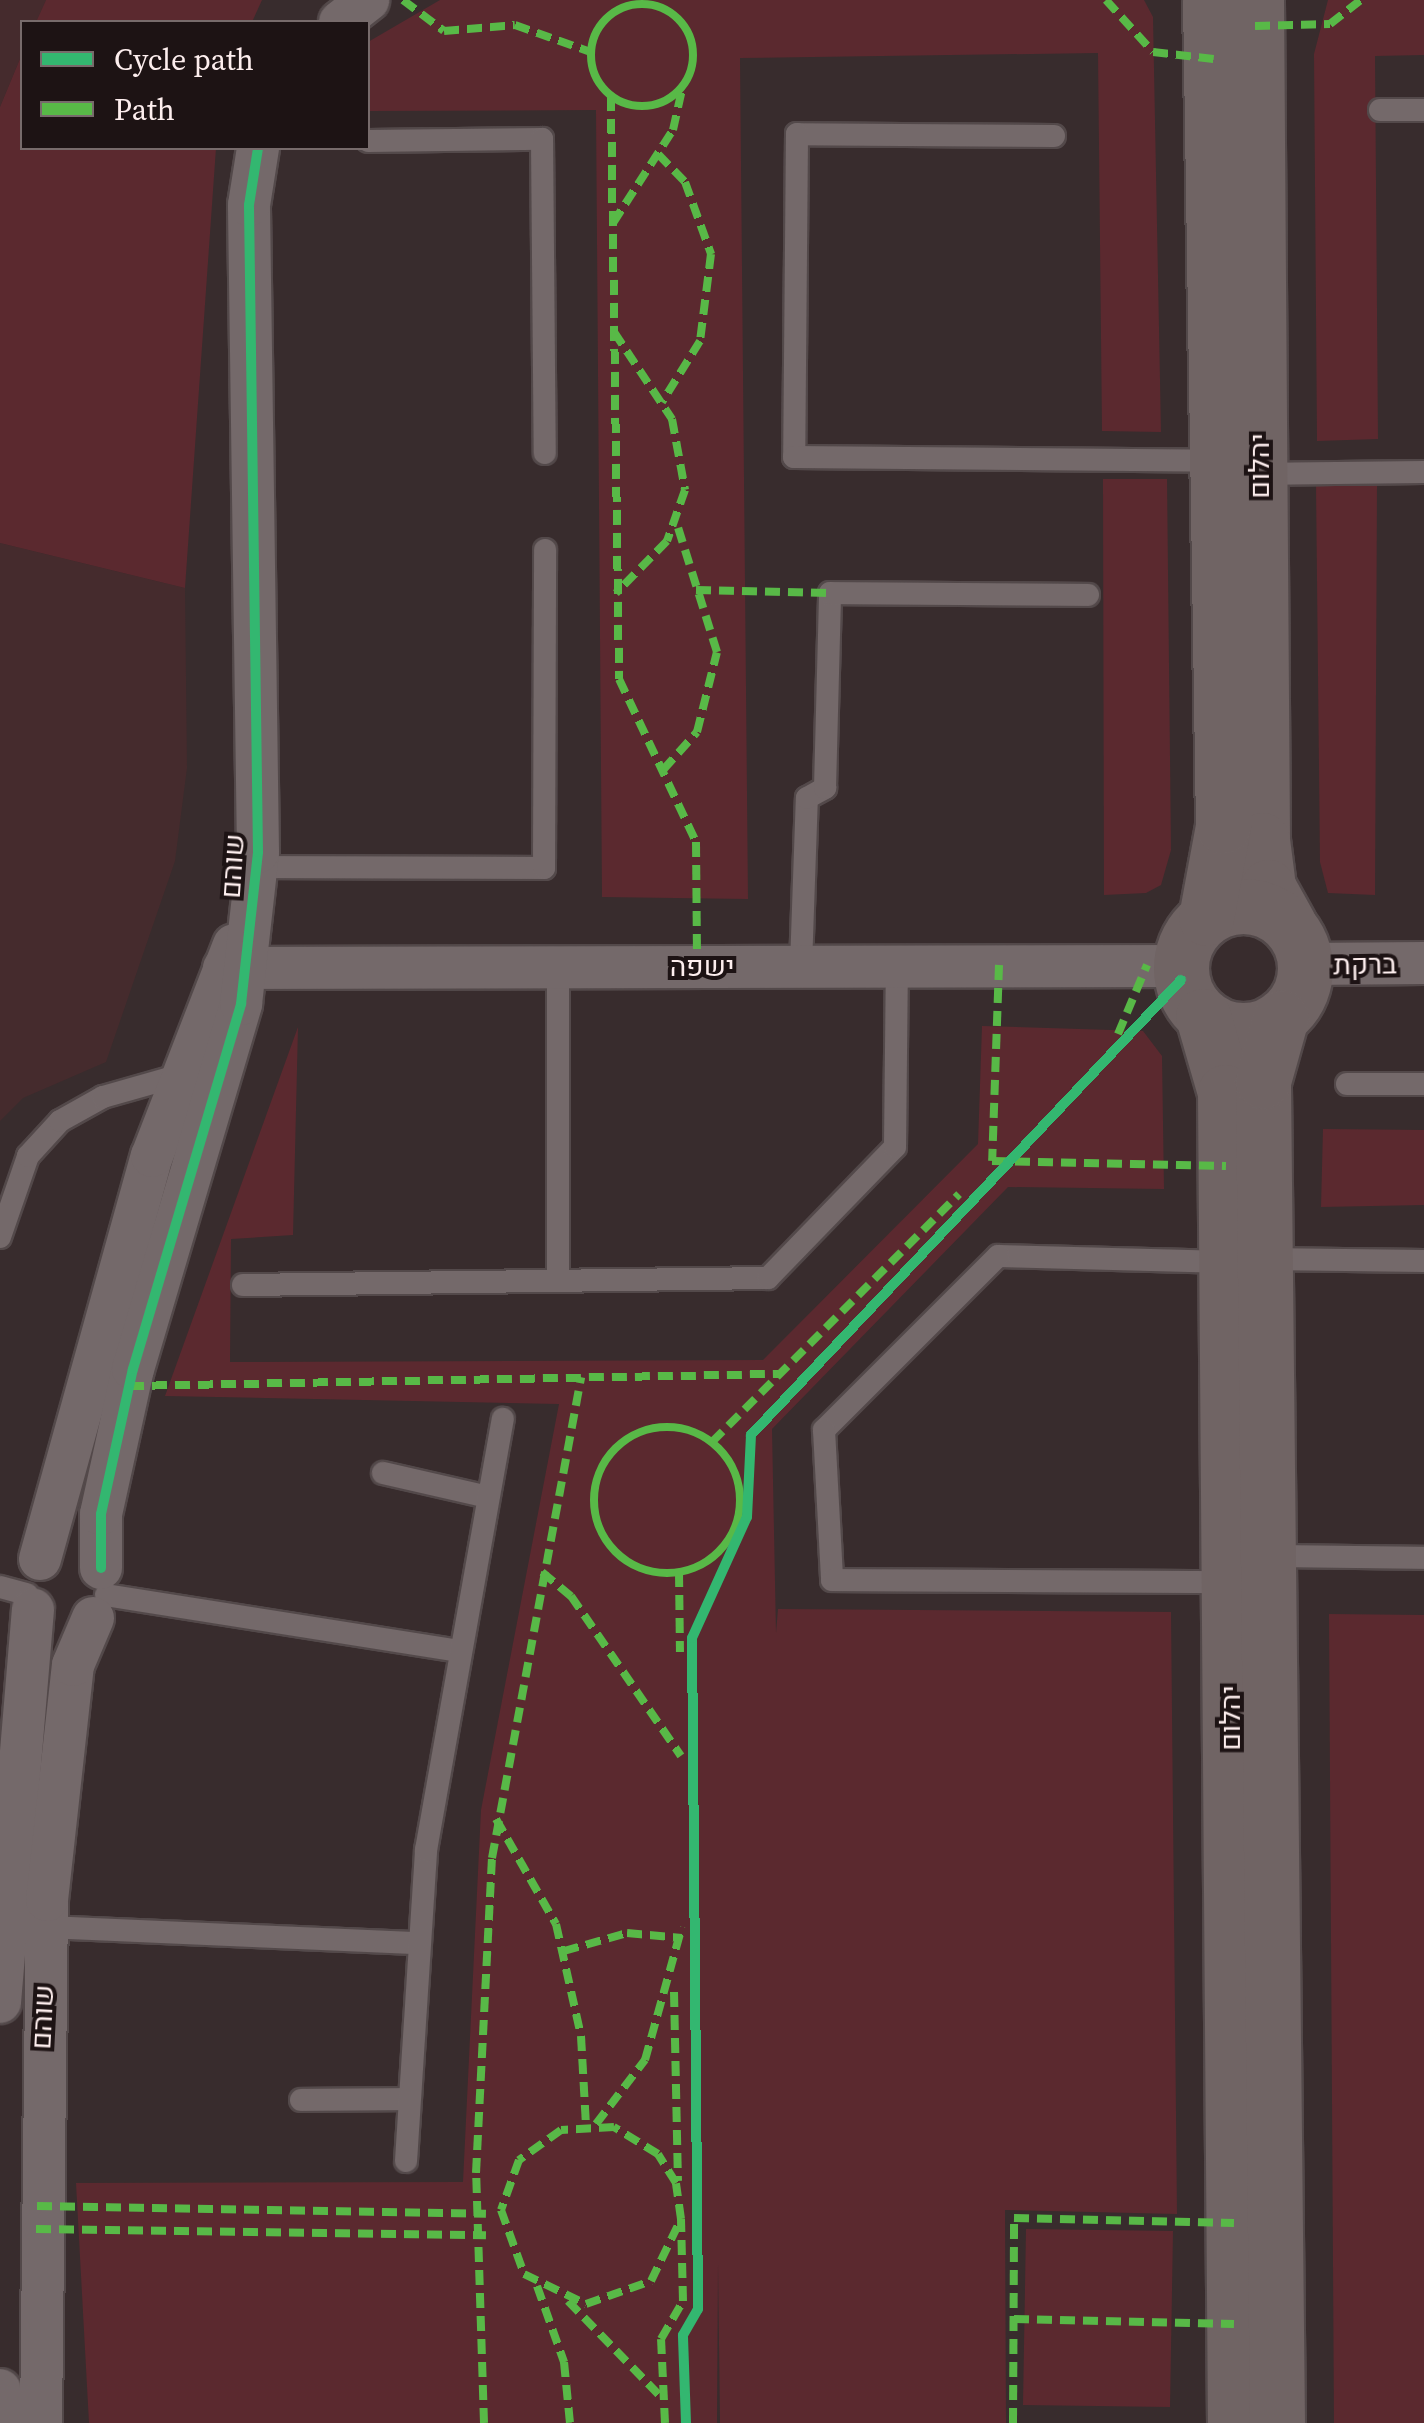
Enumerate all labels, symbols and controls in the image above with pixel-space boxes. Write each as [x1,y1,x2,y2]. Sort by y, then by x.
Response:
legend [20,20,370,150]
text: Cycle path [114,39,254,80]
text: Path [114,89,175,130]
street label: יהלום [1242,433,1276,499]
street label: שוהם [213,833,251,899]
street label: ברקת [1333,947,1397,981]
street label: ישפה [670,949,734,983]
street label: יהלום [1213,1685,1247,1751]
street label: שוהם [24,1984,60,2050]

